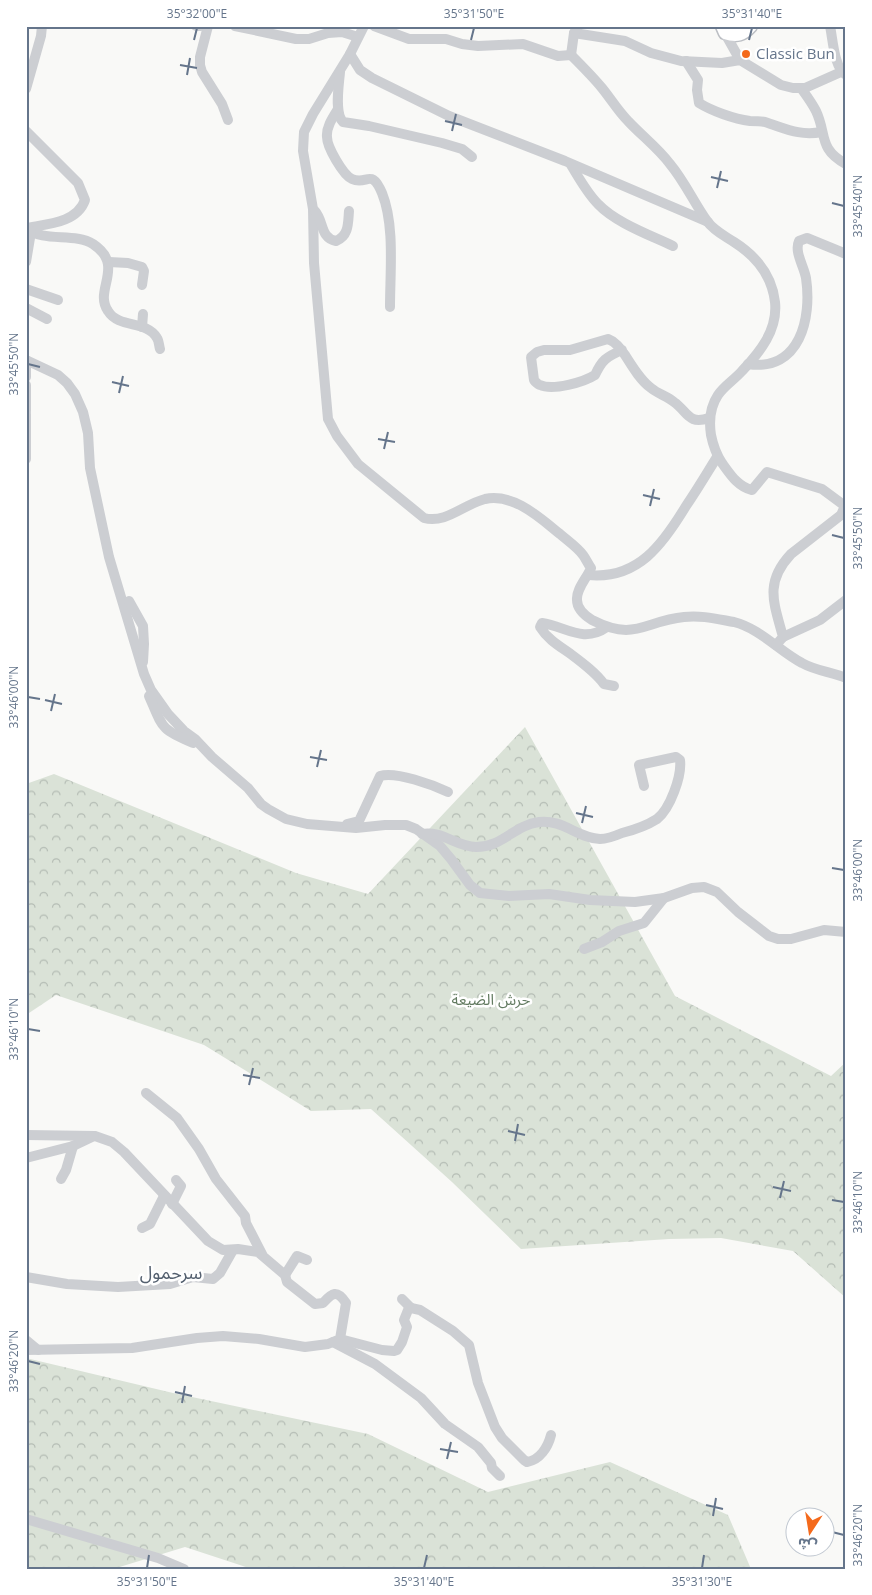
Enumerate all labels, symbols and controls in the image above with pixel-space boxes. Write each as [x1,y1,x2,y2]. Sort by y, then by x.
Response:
text: 35°32'00"E [167,5,227,22]
text: 35°31'50"E [444,5,504,22]
text: 35°31'40"E [722,5,782,22]
place label: Classic Bun [756,43,835,63]
marker: Classic Bun [740,48,752,60]
text: 33°45'40"N [849,175,866,237]
text: 33°45'50"N [5,333,22,395]
text: 33°45'50"N [849,507,866,569]
text: 33°46'00"N [5,666,22,728]
text: 33°46'00"N [849,839,866,901]
park label: حرش الضيعة [452,989,531,1009]
text: 33°46'10"N [5,998,22,1060]
text: 33°46'10"N [849,1171,866,1233]
district label: سرحمول [140,1260,202,1284]
text: 33°46'20"N [5,1330,22,1392]
text: 33°46'20"N [849,1504,866,1566]
north arrow [784,1508,834,1558]
text: ش [796,1534,819,1556]
text: 35°31'50"E [117,1573,177,1590]
text: 35°31'40"E [394,1573,454,1590]
text: 35°31'30"E [672,1573,732,1590]

